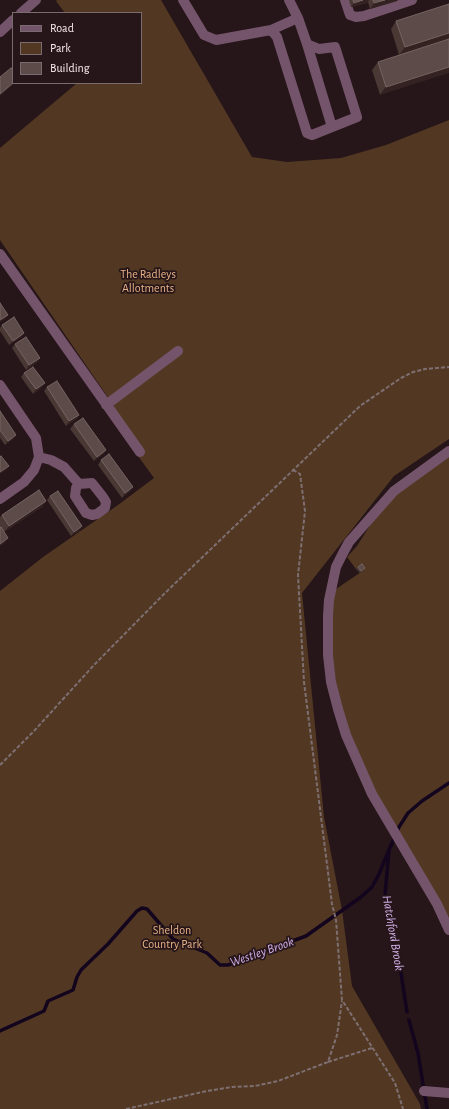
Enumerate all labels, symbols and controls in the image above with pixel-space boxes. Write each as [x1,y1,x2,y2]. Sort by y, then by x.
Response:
legend [12,12,142,84]
text: Road [50,22,74,34]
text: Park [50,42,71,54]
text: Building [50,62,90,74]
park label: The Radleys Allotments [120,267,176,295]
water label: Hatchford Brook [379,894,407,972]
park label: Sheldon Country Park [142,923,202,951]
water label: Westley Brook [228,934,296,970]

